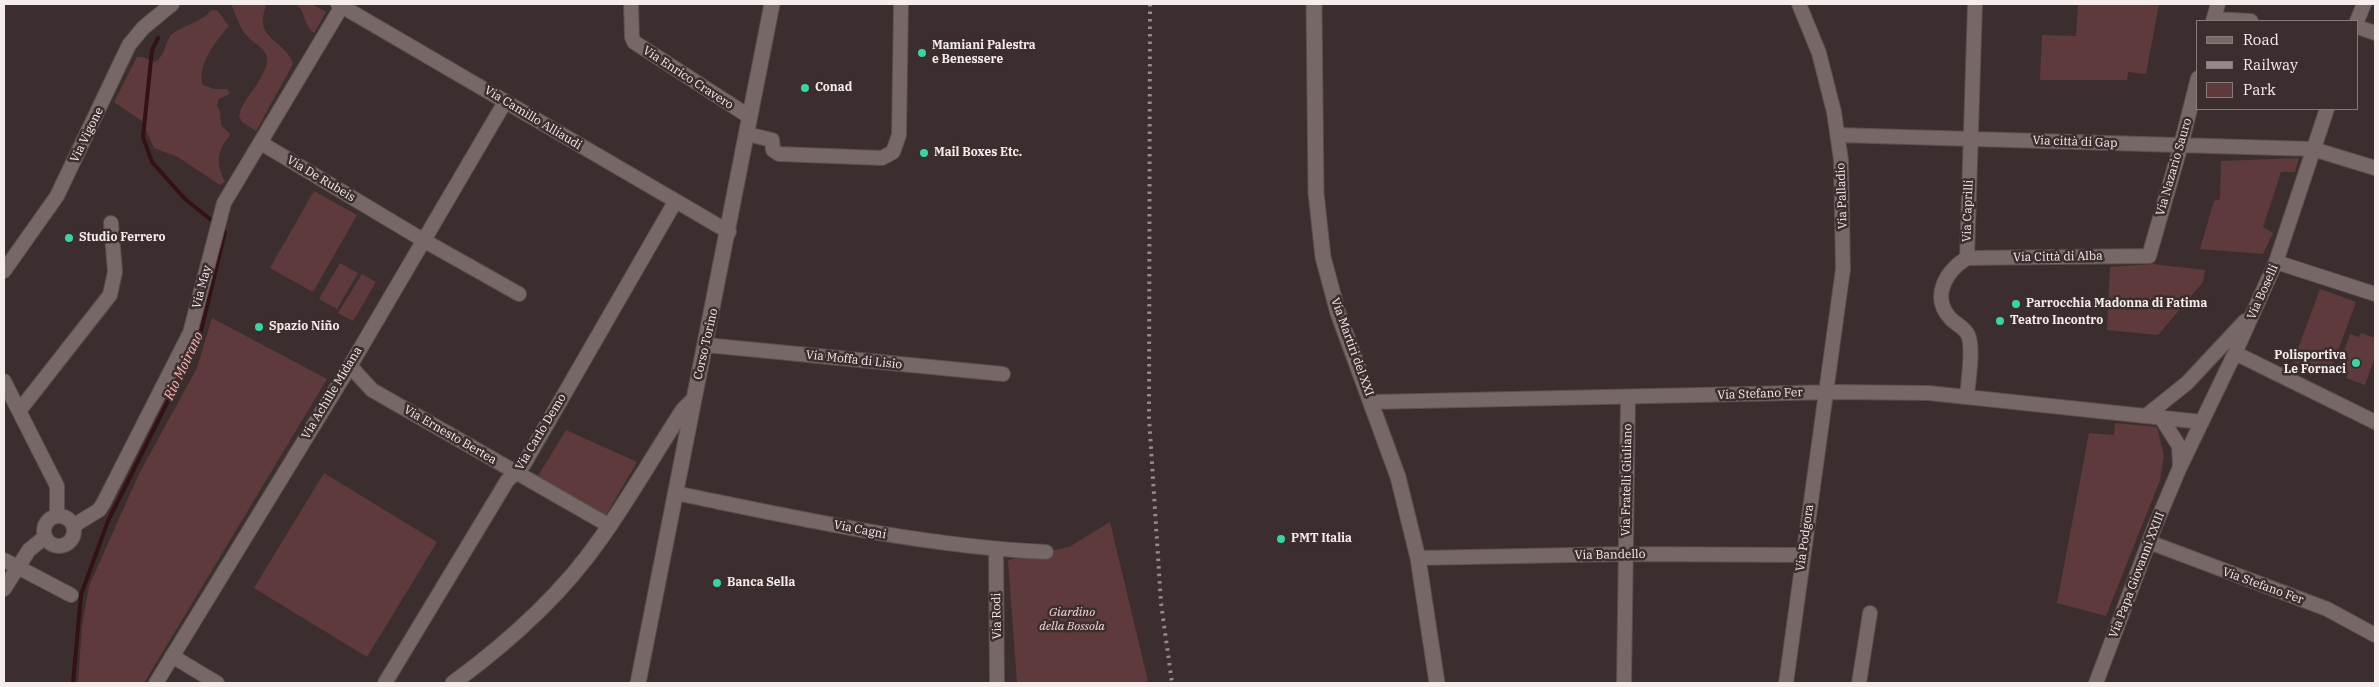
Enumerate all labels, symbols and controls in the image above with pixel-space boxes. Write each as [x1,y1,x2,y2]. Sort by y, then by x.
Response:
legend [2196,20,2359,110]
text: Road [2243,30,2279,49]
place label: Mamiani Palestra e Benessere [932,39,1036,67]
street label: Via Enrico Cravero [640,43,736,113]
marker: Mamiani Palestra e Benessere [916,47,928,59]
text: Railway [2243,55,2298,74]
text: Park [2243,80,2276,99]
place label: Conad [815,81,852,95]
marker: Conad [799,82,811,94]
street label: Via Camillo Alliaudi [482,83,584,153]
street label: Via Vigone [67,105,107,165]
street label: Via Nazario Sauro [2153,116,2195,218]
street label: Via città di Gap [2032,133,2118,151]
place label: Mail Boxes Etc. [934,146,1022,160]
marker: Mail Boxes Etc. [918,147,930,159]
street label: Via De Rubeis [284,153,358,205]
street label: Via Palladio [1834,163,1850,229]
street label: Via Caprilli [1960,180,1976,242]
place label: Studio Ferrero [79,231,166,245]
marker: Studio Ferrero [63,232,75,244]
street label: Via Città di Alba [2013,249,2103,265]
street label: Via Boselli [2244,262,2282,322]
street label: Via May [189,264,215,310]
street label: Via Martiri del XXI [1328,296,1376,398]
place label: Parrocchia Madonna di Fatima [2026,297,2207,311]
marker: Parrocchia Madonna di Fatima [2010,298,2022,310]
street label: Corso Torino [691,307,721,381]
place label: Teatro Incontro [2010,314,2103,328]
marker: Teatro Incontro [1994,315,2006,327]
place label: Spazio Niño [269,320,339,334]
marker: Spazio Niño [253,321,265,333]
water label: Rio Moirano [161,329,207,403]
street label: Via Achille Midana [299,344,365,442]
street label: Via Moffa di Lisio [805,348,903,372]
place label: Polisportiva Le Fornaci [2274,349,2346,377]
marker: Polisportiva Le Fornaci [2350,357,2362,369]
street label: Via Stefano Fer [1717,385,1803,403]
street label: Via Carlo Demo [513,391,569,473]
street label: Via Ernesto Bertea [401,403,499,467]
street label: Via Fratelli Giuliano [1619,424,1635,536]
street label: Via Podgora [1793,504,1817,572]
street label: Via Papa Giovanni XXIII [2106,510,2168,640]
street label: Via Cagni [833,518,887,542]
place label: PMT Italia [1291,532,1352,546]
marker: PMT Italia [1275,533,1287,545]
street label: Via Bandello [1574,547,1646,563]
street label: Via Stefano Fer [2220,565,2306,607]
place label: Banca Sella [727,576,795,590]
marker: Banca Sella [711,577,723,589]
street label: Via Rodi [989,593,1005,639]
park label: Giardino della Bossola [1039,606,1105,634]

